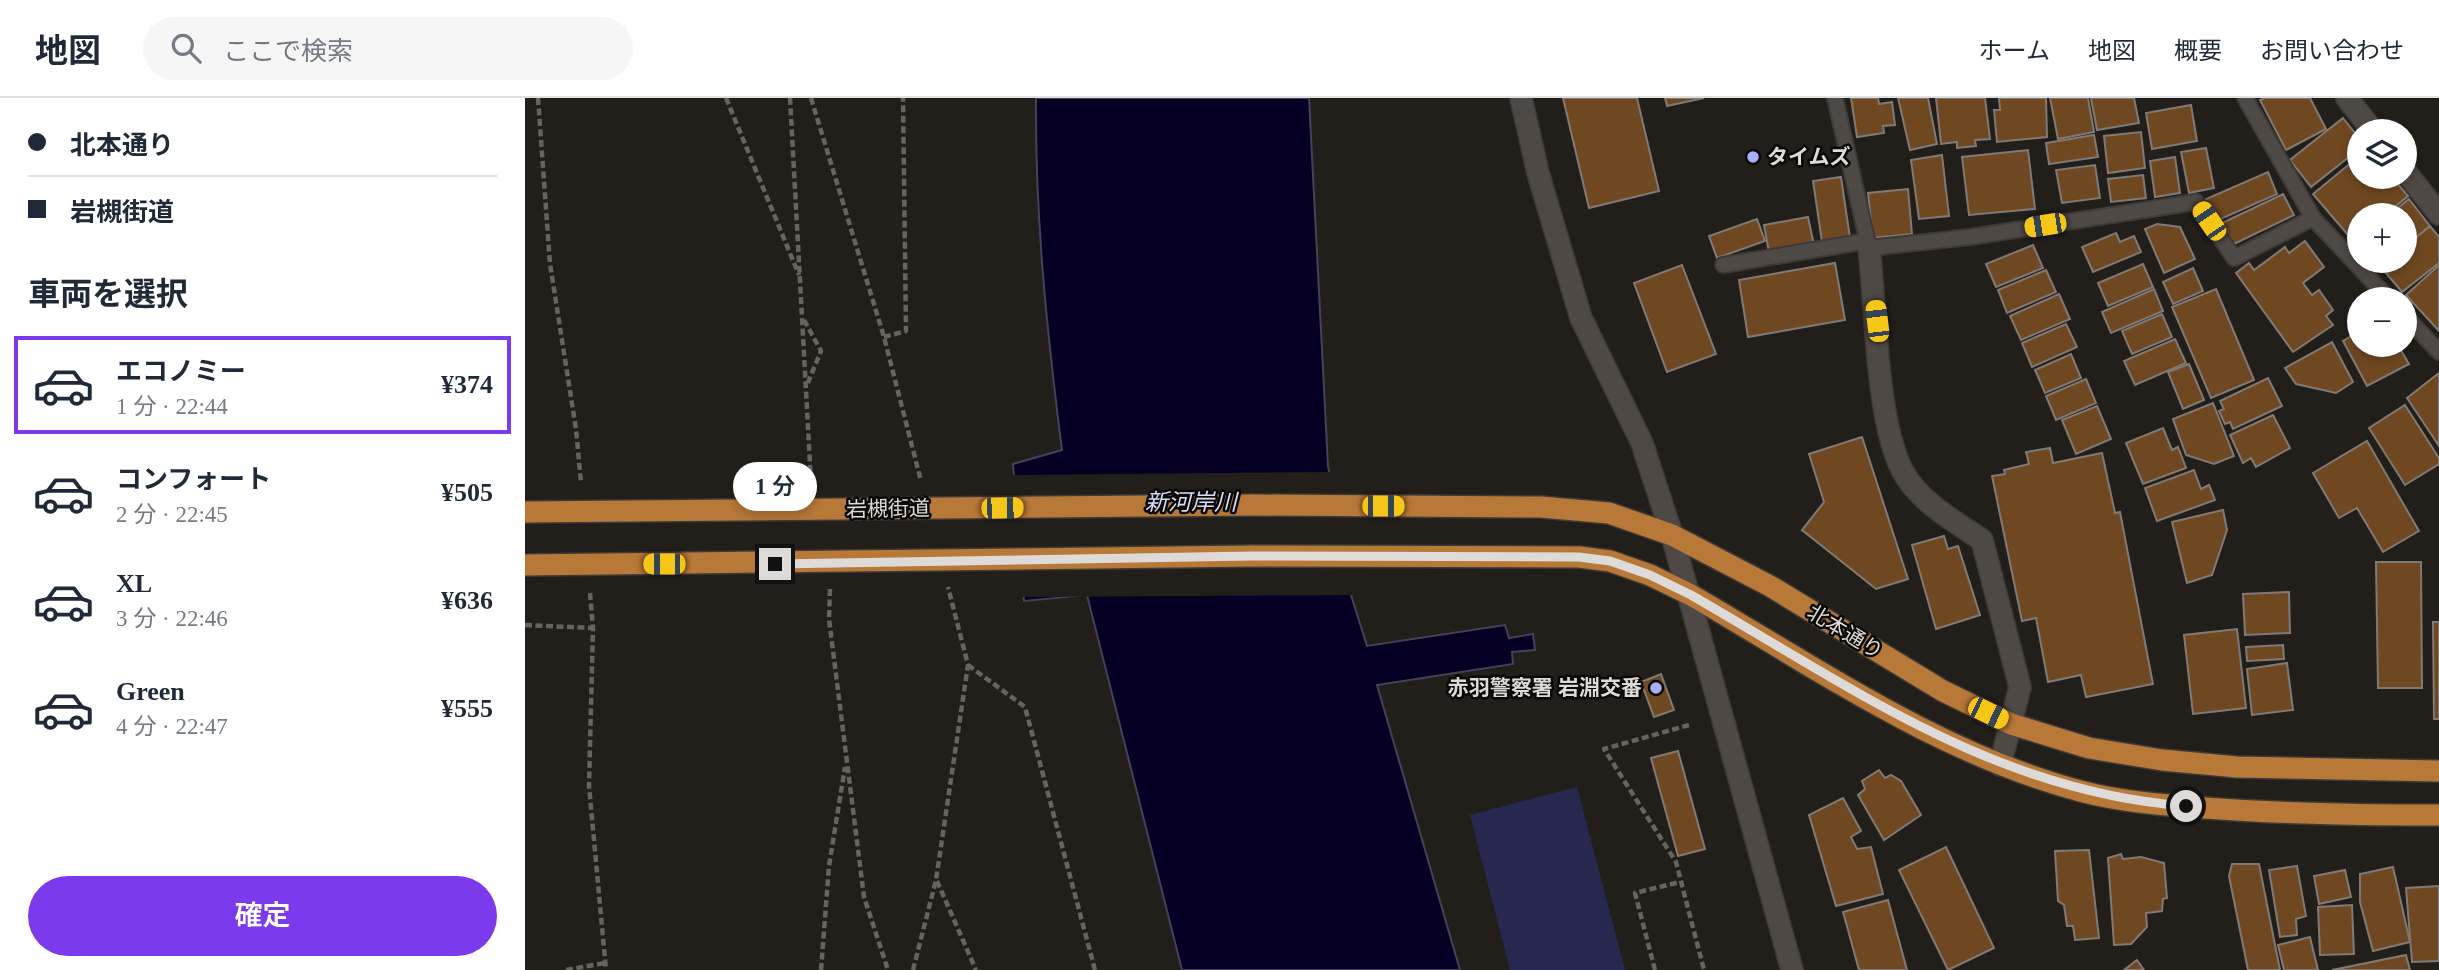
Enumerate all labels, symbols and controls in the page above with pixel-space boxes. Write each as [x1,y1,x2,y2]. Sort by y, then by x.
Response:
search box [143,17,633,80]
icon: search [167,29,205,67]
text: 地図 [35,33,101,69]
text: ここで検索 [223,37,353,66]
text: ホーム [1979,38,2050,64]
text: 地図 [2088,38,2136,64]
text: 概要 [2174,38,2222,64]
text: お問い合わせ [2260,38,2404,64]
map controls [2347,119,2417,357]
button: layers [2347,119,2417,189]
text: 北本通り [70,131,174,160]
place label: タイムズ [1767,145,1851,169]
marker: タイムズ [1745,149,1761,165]
text: 岩槻街道 [70,198,174,227]
car [2189,198,2230,244]
button: + [2347,203,2417,273]
car [2023,211,2068,239]
text: 車両を選択 [28,276,188,312]
button: − [2347,287,2417,357]
car [1865,299,1890,343]
icon: car [32,354,95,417]
text: エコノミー [116,357,246,386]
text: ¥374 [441,370,493,399]
text: 1 分 · 22:44 [116,394,228,419]
icon: car [32,462,95,525]
callout: 1 分 [733,462,817,512]
text: コンフォート [116,465,271,494]
text: 1 分 [755,474,795,499]
text: ¥505 [441,478,493,507]
water label: 新河岸川 [1145,490,1240,515]
street label: 岩槻街道 [846,496,930,522]
car [1363,496,1405,517]
car [981,497,1024,519]
text: 2 分 · 22:45 [116,502,228,527]
route end [759,548,791,580]
car [644,554,686,575]
text: XL [116,569,152,598]
icon: car [32,570,95,633]
text: ¥636 [441,586,493,615]
street label: 北本通り [1803,600,1887,664]
text: 3 分 · 22:46 [116,606,228,631]
place label: 赤羽警察署 岩淵交番 [1448,676,1642,700]
text: Green [116,677,185,706]
icon: car [32,678,95,741]
marker: 赤羽警察署 岩淵交番 [1648,680,1664,696]
text: ¥555 [441,694,493,723]
car [1965,694,2012,732]
text: 4 分 · 22:47 [116,714,228,739]
route start [2170,790,2202,822]
button: 確定 [28,876,497,956]

